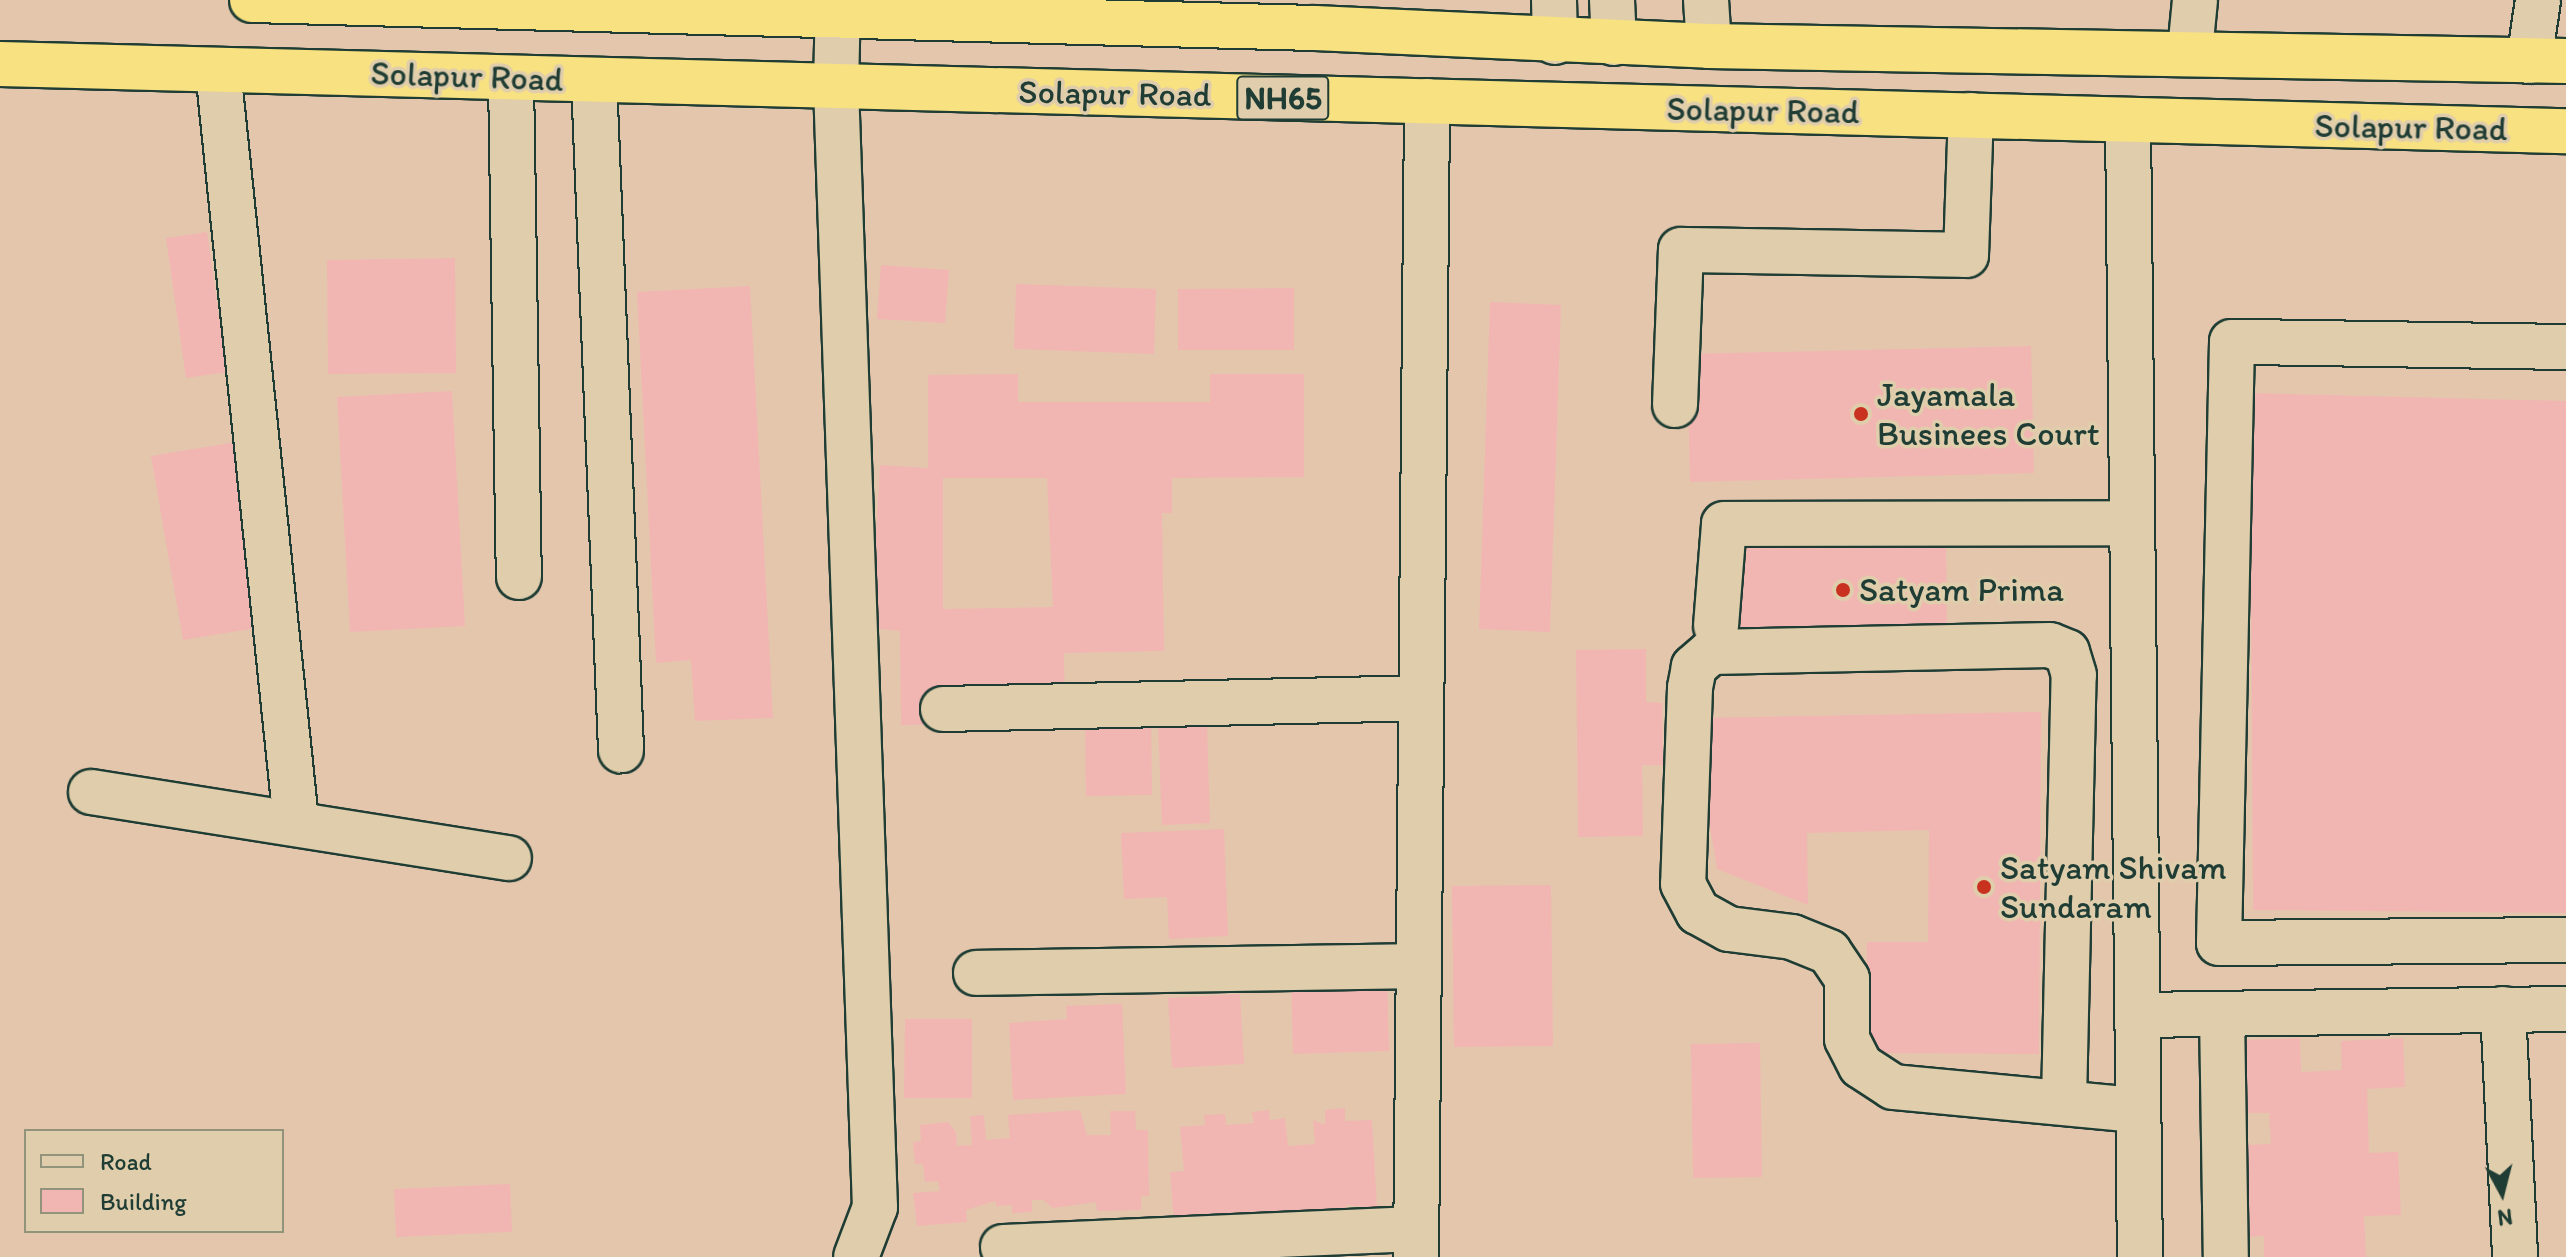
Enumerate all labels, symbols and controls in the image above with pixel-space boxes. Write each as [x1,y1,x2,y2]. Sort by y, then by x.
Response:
street label: Solapur Road [370,52,564,100]
road number: NH65 [1235,70,1331,126]
street label: Solapur Road [1018,71,1212,115]
street label: Solapur Road [1666,88,1860,132]
street label: Solapur Road [2314,105,2508,149]
place label: Jayamala Businees Court [1877,374,2099,454]
marker: Jayamala Businees Court [1852,405,1870,423]
place label: Satyam Prima [1859,570,2063,610]
marker: Satyam Prima [1834,581,1852,599]
place label: Satyam Shivam Sundaram [2000,847,2226,926]
marker: Satyam Shivam Sundaram [1975,878,1993,896]
legend [24,1129,284,1233]
text: Road [100,1147,152,1176]
north arrow [2462,1153,2542,1233]
text: Building [100,1187,187,1216]
text: N [2496,1203,2514,1232]

